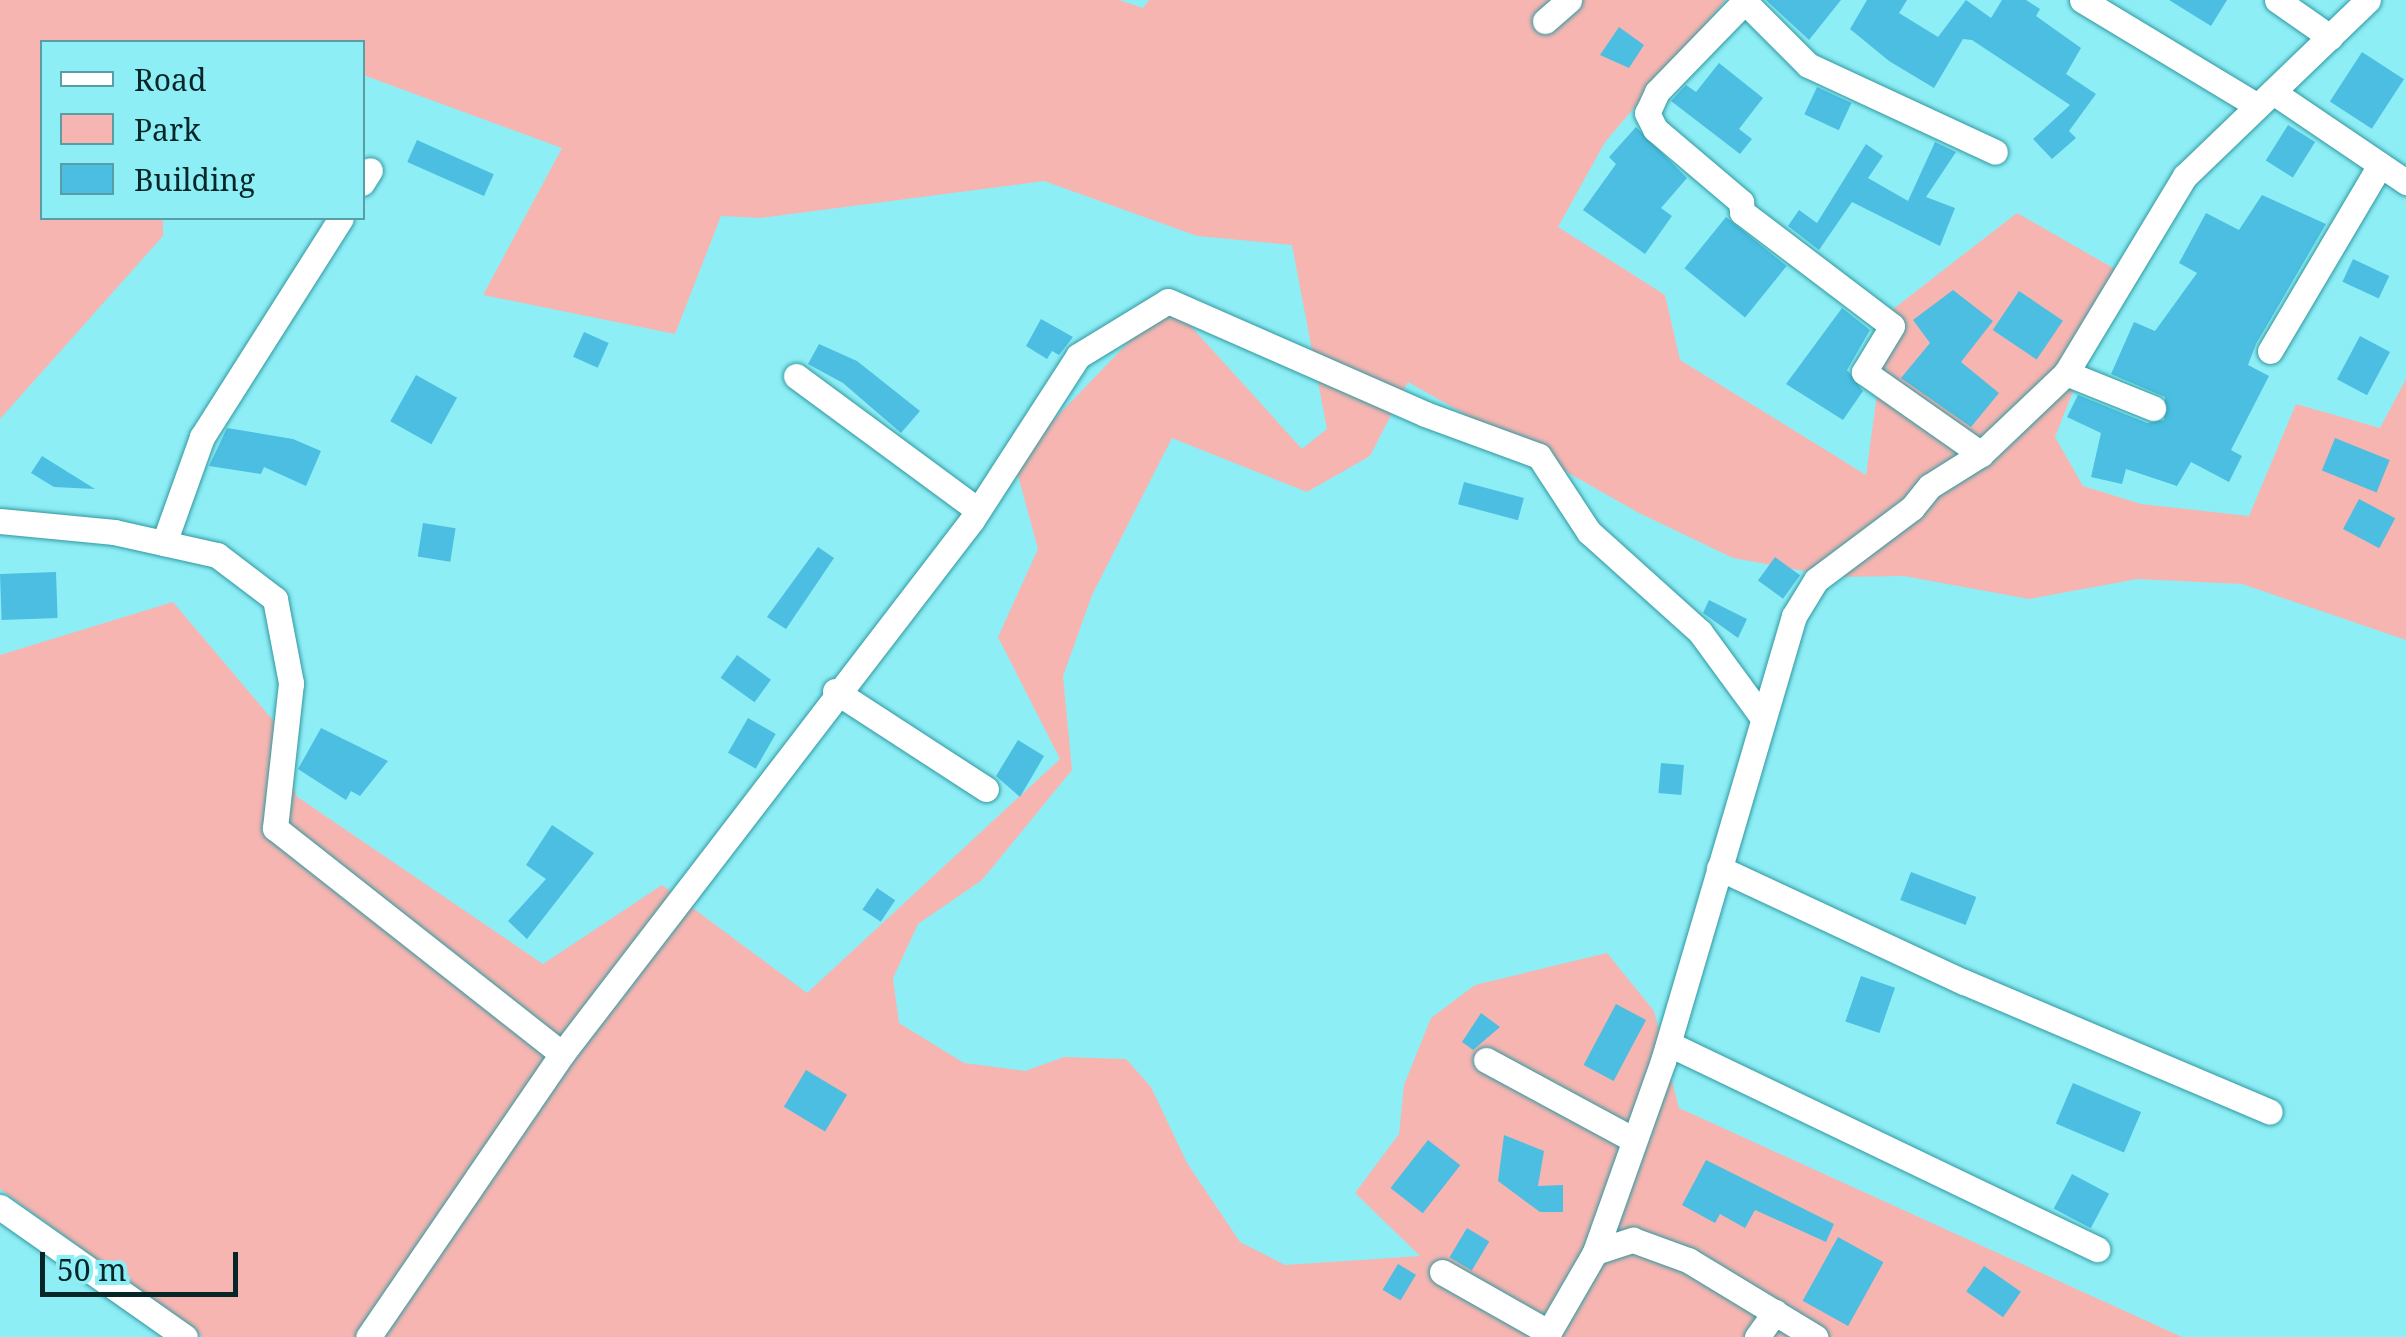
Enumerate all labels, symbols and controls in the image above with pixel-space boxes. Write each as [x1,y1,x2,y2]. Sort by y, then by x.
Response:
legend [40,40,365,220]
text: Road [134,59,206,100]
text: Park [134,109,201,150]
text: Building [134,159,255,200]
scale bar [45,1232,242,1294]
text: 50 m [57,1249,127,1290]

